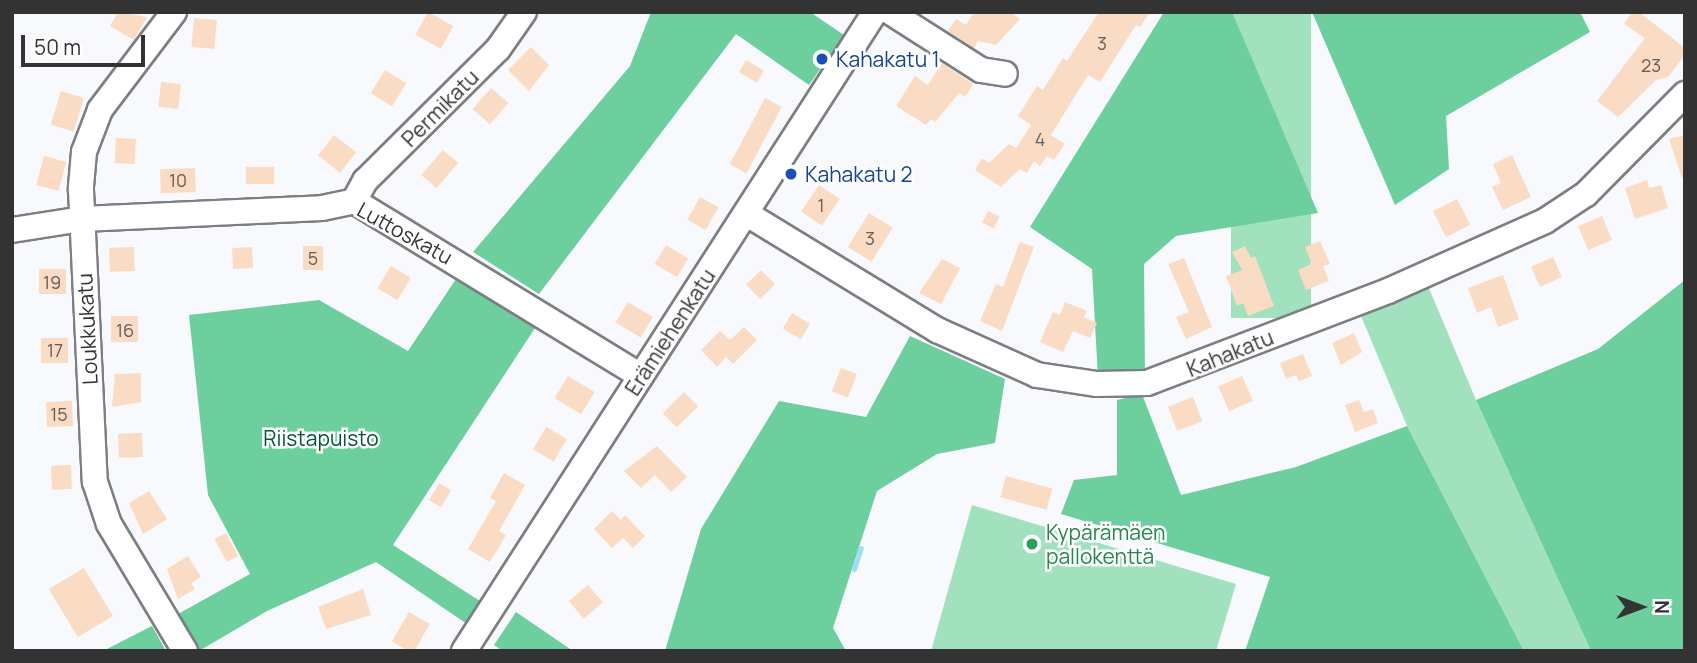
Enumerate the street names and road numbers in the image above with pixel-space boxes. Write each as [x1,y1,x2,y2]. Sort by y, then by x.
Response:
street label: Permikatu [396,64,484,152]
street label: Luttoskatu [353,197,457,269]
street label: Erämiehenkatu [620,264,720,400]
street label: Loukkukatu [71,272,103,386]
street label: Kahakatu [1183,324,1277,382]

